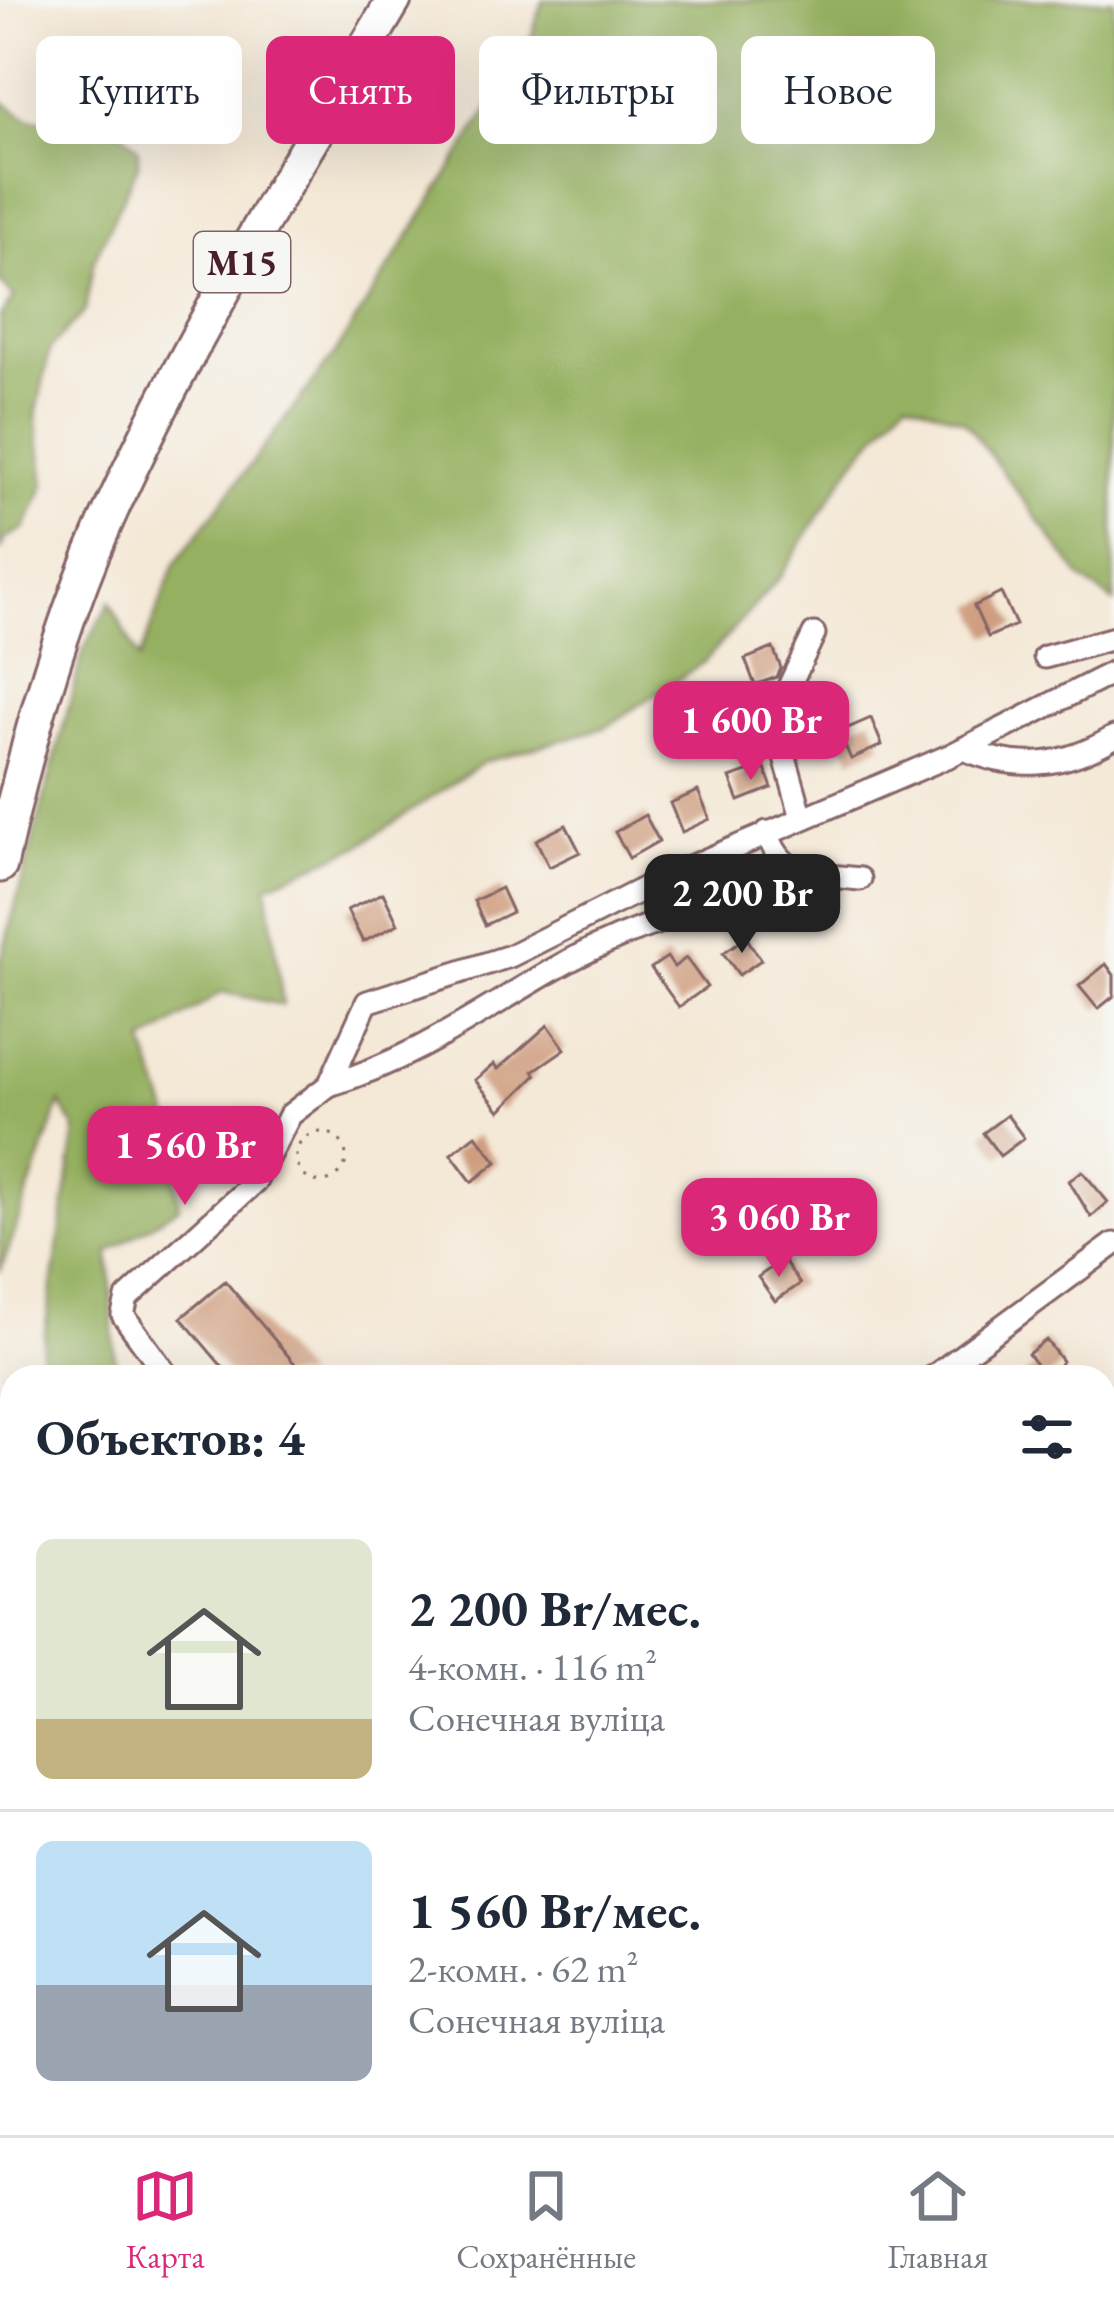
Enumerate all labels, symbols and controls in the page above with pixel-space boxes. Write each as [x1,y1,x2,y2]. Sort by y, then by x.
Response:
chip: Купить [36,36,242,144]
chip: Снять [266,36,455,144]
chip: Фильтры [479,36,717,144]
chip: Новое [741,36,935,144]
road number: М15 [194,232,290,292]
pin: 1 600 Br [627,681,875,783]
text: 1 600 Br [680,694,822,745]
pin: 2 200 Br [618,854,866,956]
text: 2 200 Br [671,867,813,918]
pin: 1 560 Br [61,1106,309,1208]
text: 1 560 Br [114,1119,256,1170]
pin: 3 060 Br [655,1178,903,1280]
text: 3 060 Br [708,1191,850,1242]
text: Объектов: 4 [36,1404,305,1470]
icon: filters [1014,1404,1080,1470]
text: 2 200 Br/мес. [408,1575,701,1641]
icon: home [132,1587,276,1731]
text: 4-комн. · 116 m² [408,1641,657,1692]
text: Сонечная вуліца [408,1692,665,1743]
text: 1 560 Br/мес. [408,1877,701,1943]
icon: home [132,1889,276,2033]
text: 2-комн. · 62 m² [408,1943,639,1994]
text: Сонечная вуліца [408,1994,665,2045]
tab: Карта [126,2163,205,2278]
tab: Сохранённые [456,2163,636,2278]
tab: Главная [888,2163,988,2278]

